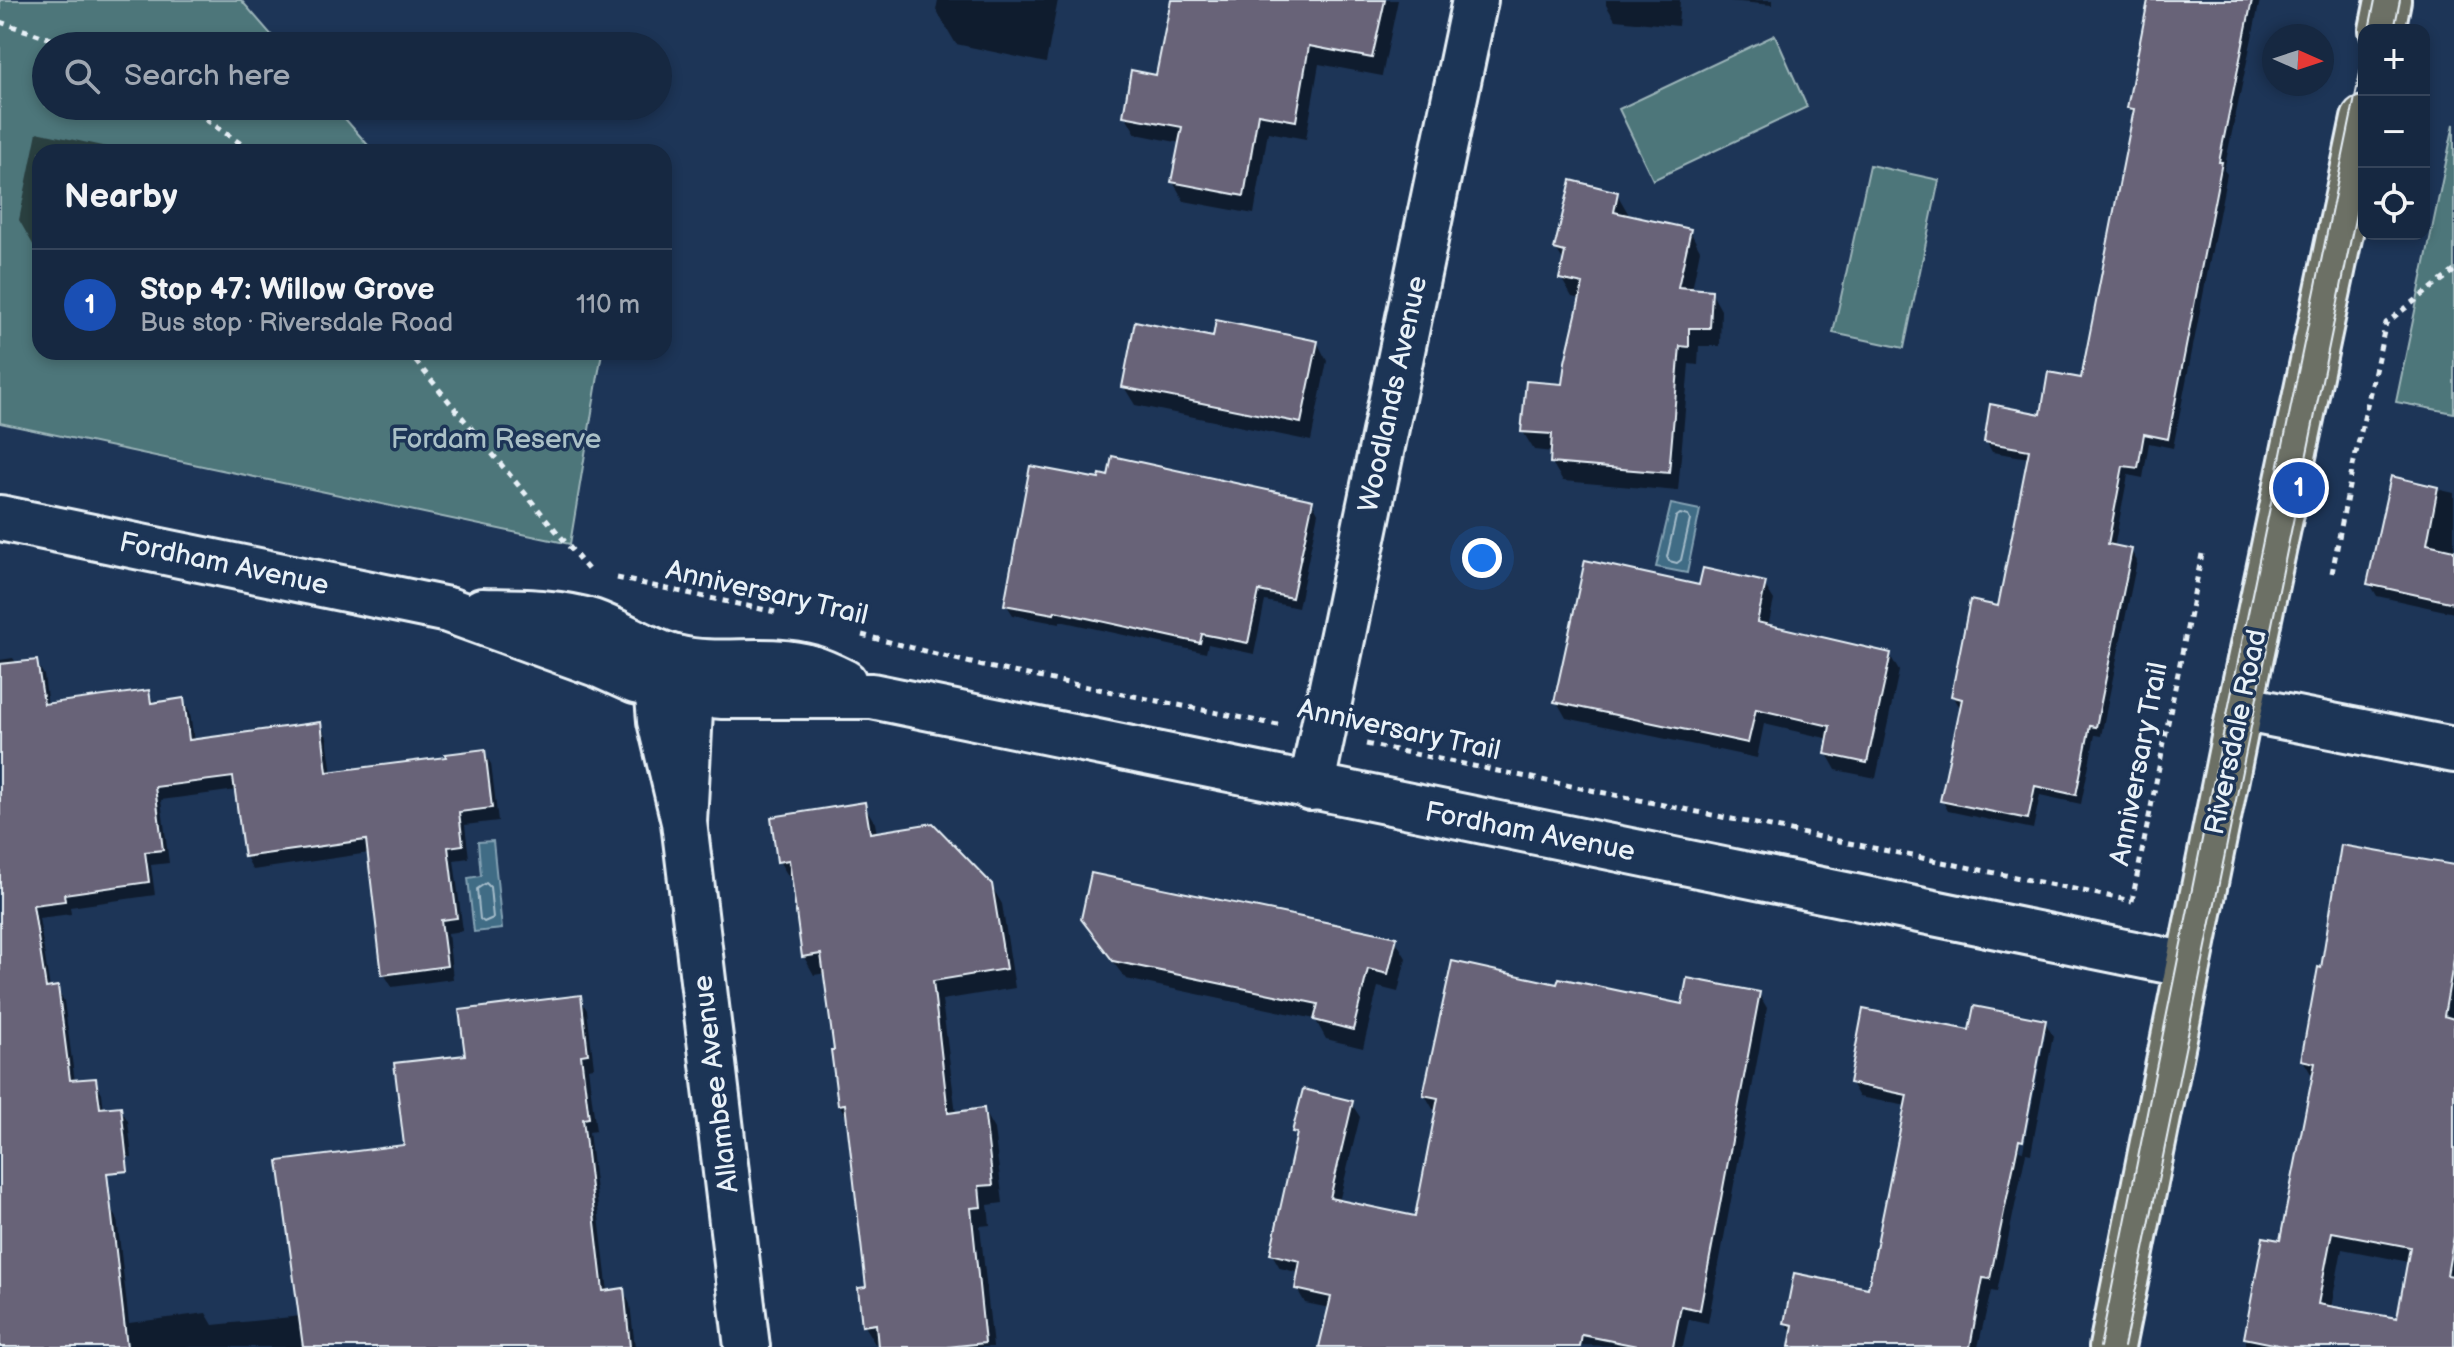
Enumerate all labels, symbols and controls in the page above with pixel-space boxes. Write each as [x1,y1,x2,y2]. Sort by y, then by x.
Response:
north arrow [2262,24,2334,96]
map controls [2358,24,2430,240]
button: + [2358,24,2430,96]
search box [32,32,672,120]
icon: search [60,54,104,98]
text: Search here [124,58,290,94]
button: − [2358,96,2430,168]
button: locate [2358,168,2430,240]
text: Nearby [64,176,178,217]
text: Stop 47: Willow Grove [140,272,435,308]
street label: Woodlands Avenue [1352,273,1434,515]
text: 1 [85,290,95,321]
text: 110 m [576,290,640,321]
text: Bus stop · Riversdale Road [140,308,453,339]
park label: Fordam Reserve [391,423,601,456]
pin: 1 [2273,458,2325,518]
street label: Fordham Avenue [116,526,332,602]
your location [1462,538,1502,578]
street label: Anniversary Trail [663,554,871,632]
street label: Riversdale Road [2198,626,2274,838]
street label: Anniversary Trail [2103,659,2175,869]
street label: Anniversary Trail [1295,692,1503,768]
street label: Fordham Avenue [1422,795,1638,869]
street label: Allambee Avenue [686,973,746,1195]

